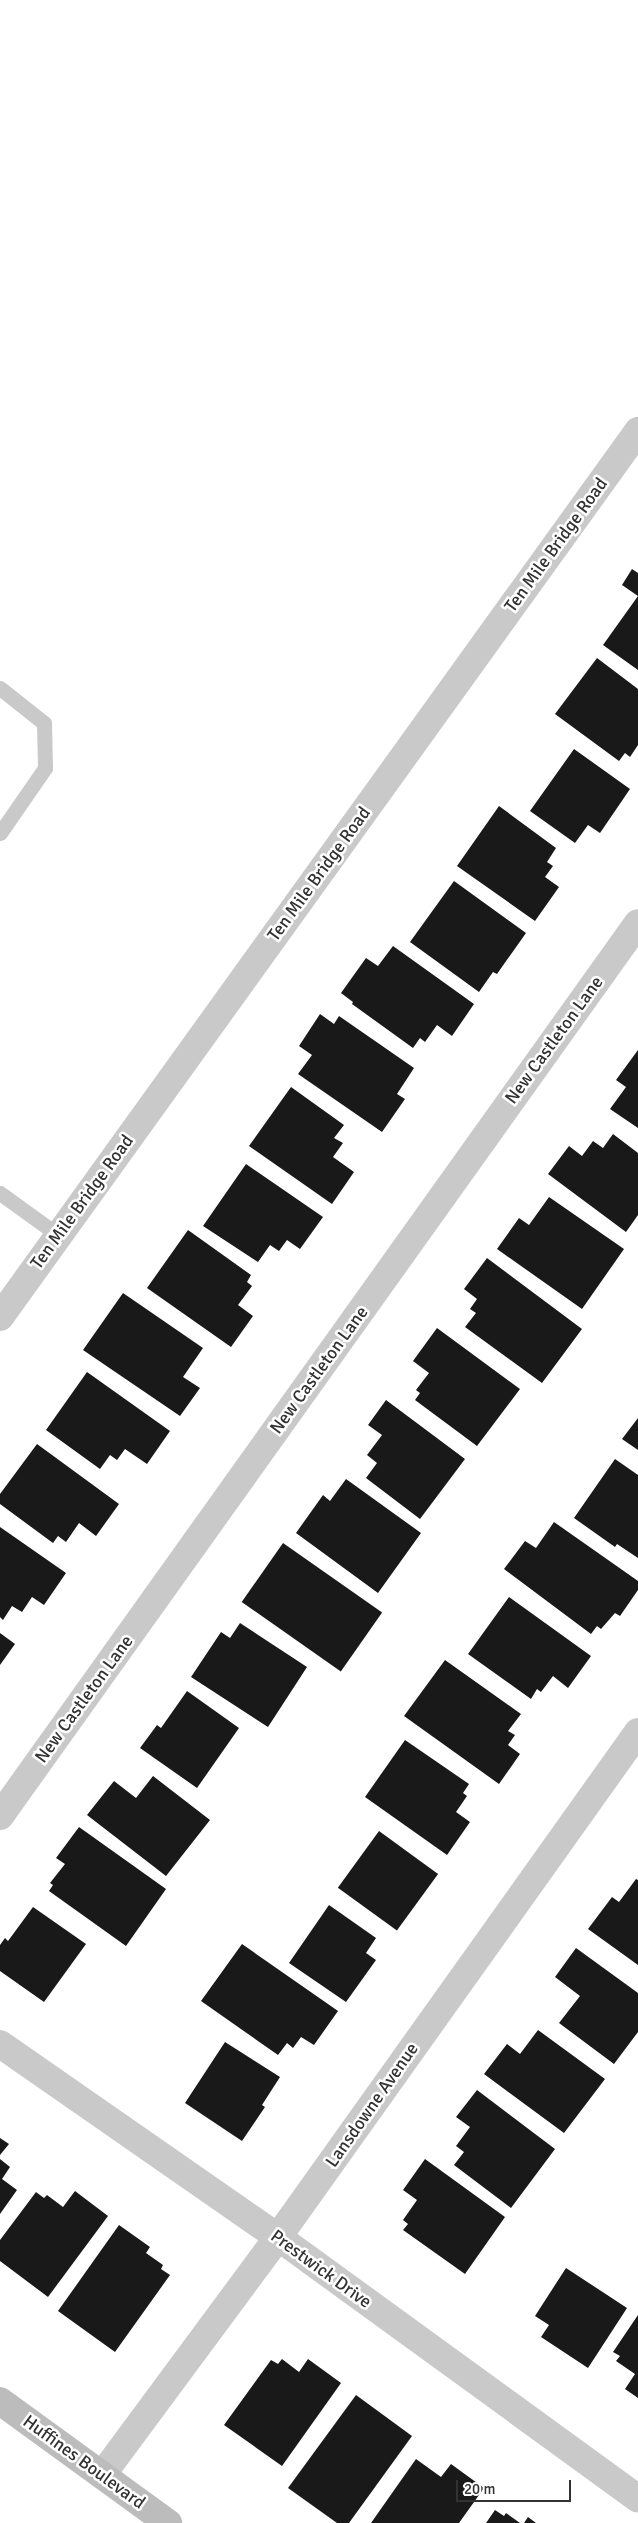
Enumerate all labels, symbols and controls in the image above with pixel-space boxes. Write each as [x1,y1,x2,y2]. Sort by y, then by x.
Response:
street label: Ten Mile Bridge Road [500,474,612,616]
street label: Ten Mile Bridge Road [263,803,375,945]
street label: New Castleton Lane [500,972,608,1108]
street label: Ten Mile Bridge Road [26,1131,138,1273]
street label: New Castleton Lane [265,1302,373,1438]
street label: New Castleton Lane [30,1631,138,1767]
street label: Lansdowne Avenue [321,2039,423,2171]
street label: Prestwick Drive [266,2225,376,2313]
street label: Huffines Boulevard [19,2410,149,2514]
scale bar [458,2470,573,2502]
text: 20 m [464,2480,495,2498]

